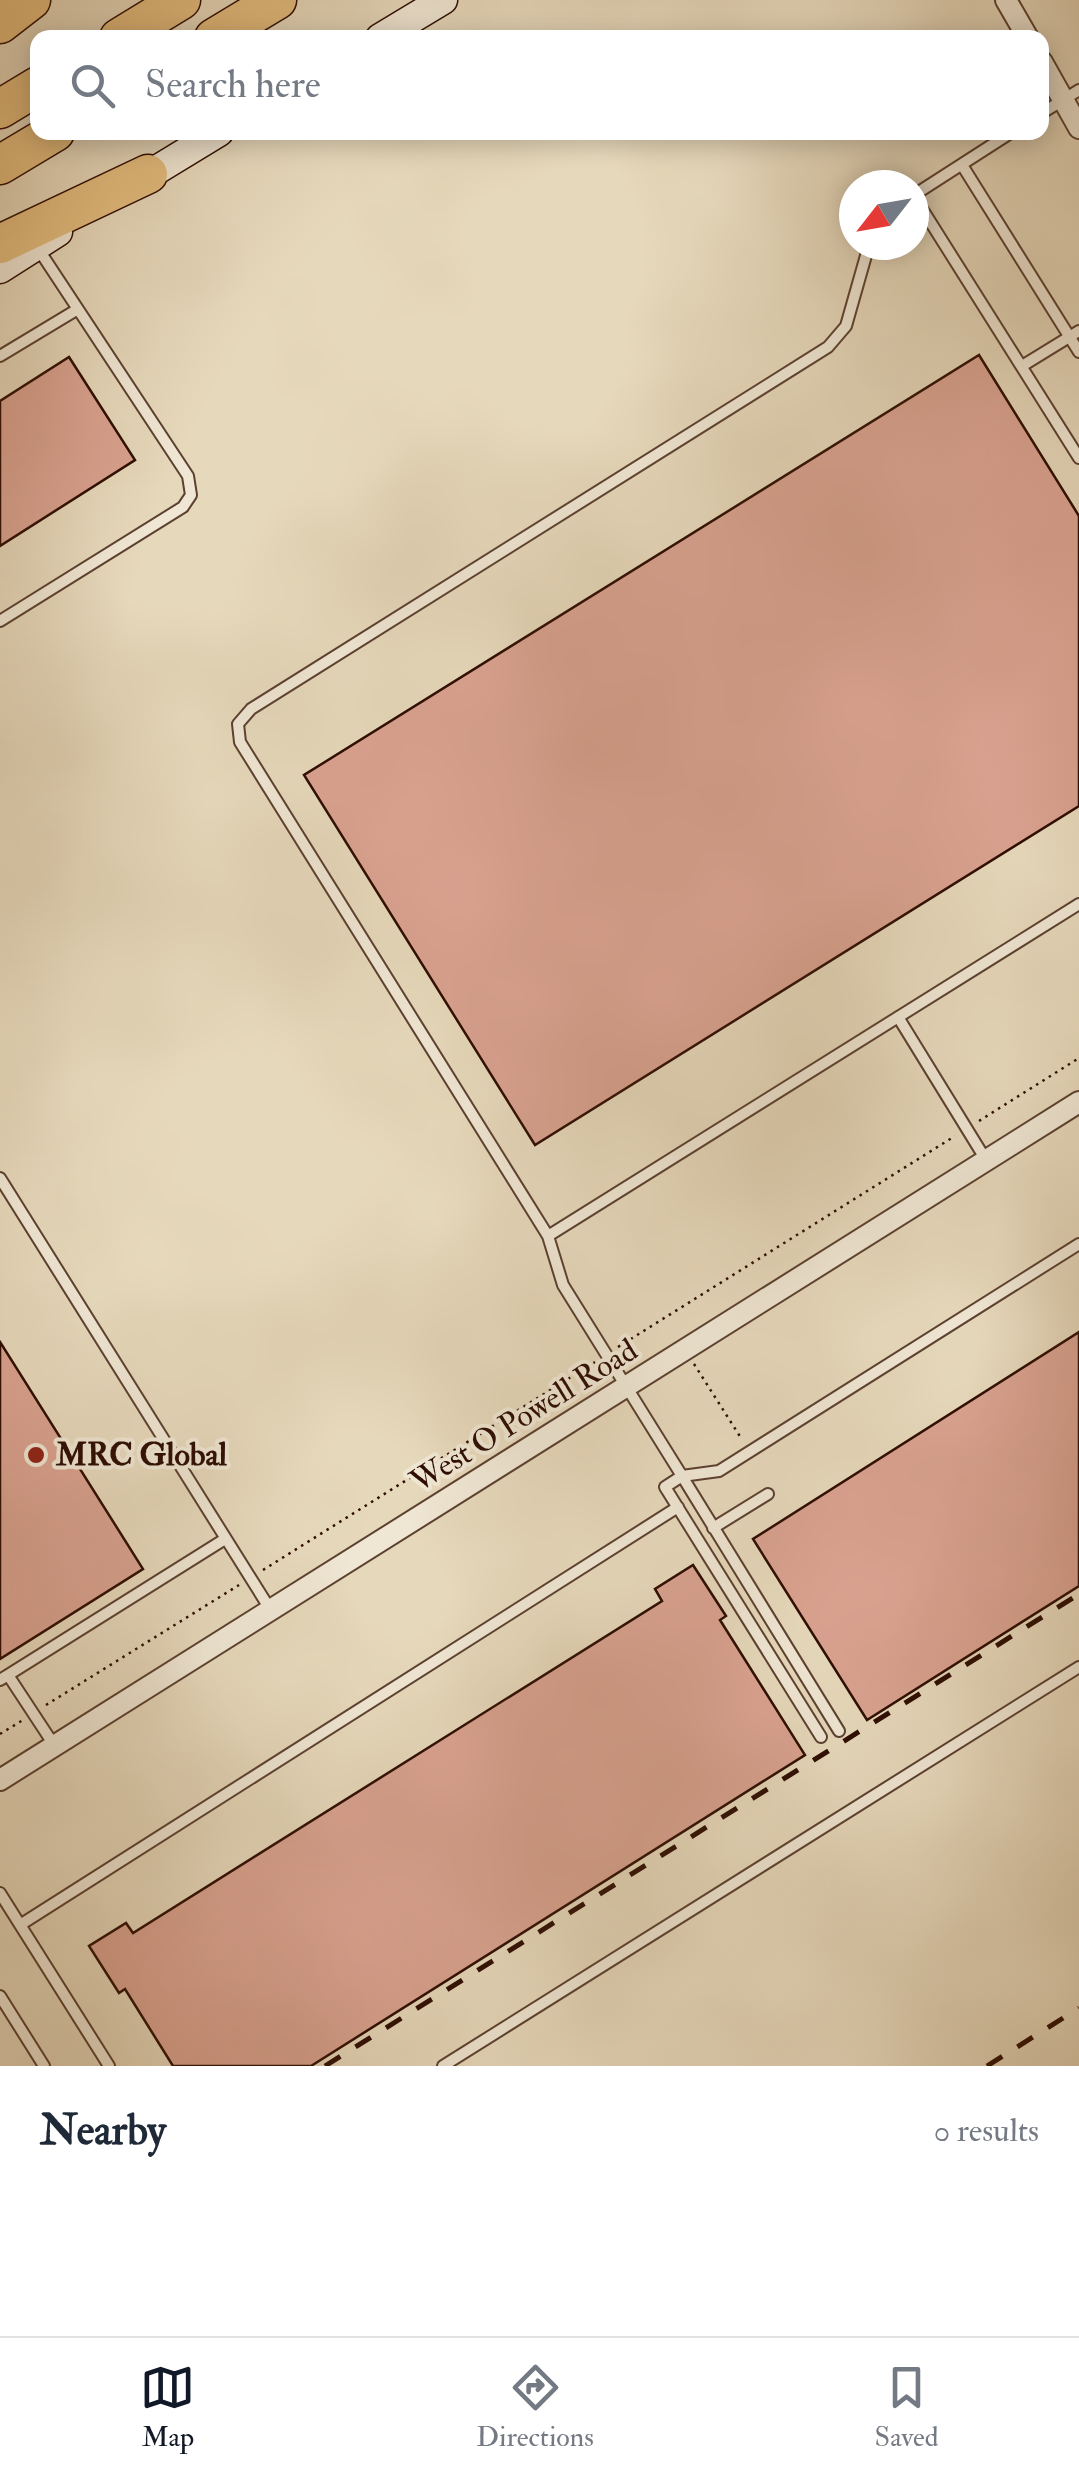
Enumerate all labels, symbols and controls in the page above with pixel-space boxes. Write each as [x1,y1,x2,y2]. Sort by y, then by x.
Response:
search box [30,30,1049,140]
icon: search [65,58,120,113]
text: Search here [145,61,321,109]
north arrow [839,170,929,260]
street label: West O Powell Road [402,1330,645,1502]
place label: MRC Global [55,1435,228,1475]
marker: MRC Global [25,1444,47,1466]
text: Nearby [40,2105,166,2157]
text: 0 results [934,2111,1039,2151]
tab: Map [140,2360,195,2455]
tab: Directions [476,2360,594,2455]
tab: Saved [875,2360,939,2455]

